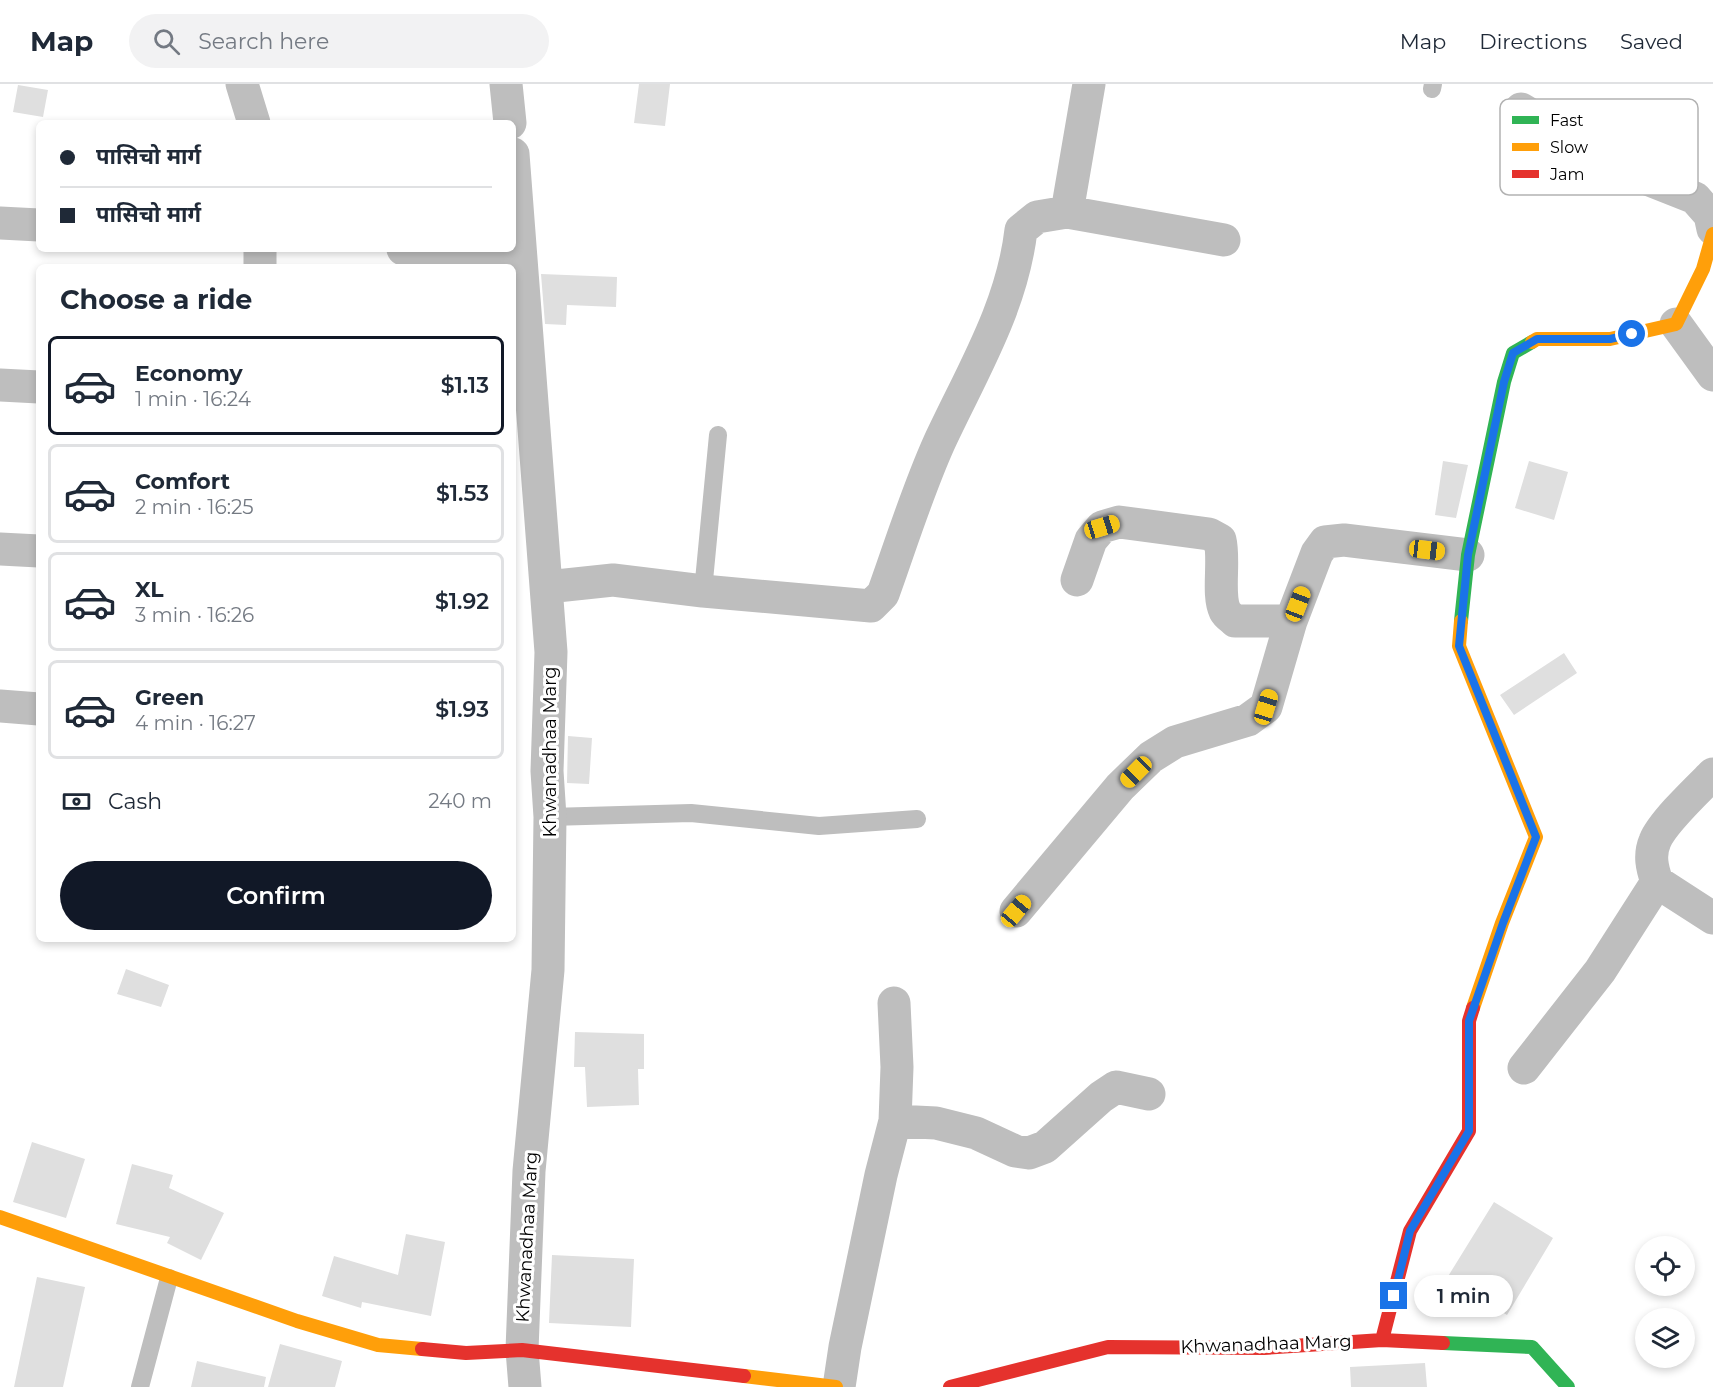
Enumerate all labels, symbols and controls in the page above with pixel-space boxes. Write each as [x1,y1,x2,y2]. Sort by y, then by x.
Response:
search box [129,14,549,68]
text: Map [30,24,93,58]
icon: search [150,25,183,58]
text: Search here [198,28,329,55]
text: Map [1400,29,1446,54]
text: Directions [1479,29,1587,54]
text: Saved [1620,29,1683,54]
legend [1500,99,1698,195]
text: Fast [1550,111,1584,130]
text: Slow [1550,138,1588,157]
text: पासिचो मार्ग [96,143,201,170]
text: Jam [1549,165,1584,184]
text: पासिचो मार्ग [96,201,201,228]
text: Choose a ride [60,283,252,316]
route start [1618,320,1645,347]
icon: car [63,359,117,413]
text: Economy [135,360,243,387]
text: $1.13 [441,372,489,399]
text: 1 min · 16:24 [135,387,251,411]
icon: car [63,467,117,521]
text: Comfort [135,468,230,495]
text: $1.53 [436,480,489,507]
text: 2 min · 16:25 [135,495,254,519]
car [1082,513,1122,541]
car [1408,539,1446,561]
icon: car [63,575,117,629]
text: XL [135,576,164,603]
car [1283,584,1313,624]
text: $1.92 [435,588,489,615]
text: 3 min · 16:26 [135,603,254,627]
street label: Khwanadhaa Marg [539,666,561,838]
icon: car [63,683,117,737]
text: Green [135,684,204,711]
car [1252,687,1280,727]
text: $1.93 [435,696,489,723]
text: 4 min · 16:27 [135,711,256,735]
car [1117,753,1155,791]
icon: cash [60,785,93,818]
text: Cash [108,788,162,815]
text: 240 m [428,789,492,813]
button: Confirm [60,861,492,930]
car [998,891,1034,931]
street label: Khwanadhaa Marg [512,1151,542,1323]
map controls [1635,1236,1695,1368]
button: locate [1635,1236,1695,1296]
callout: 1 min [1415,1275,1514,1317]
route end [1380,1282,1407,1309]
text: 1 min [1437,1284,1490,1308]
button: layers [1635,1308,1695,1368]
street label: Khwanadhaa Marg [1180,1330,1352,1358]

